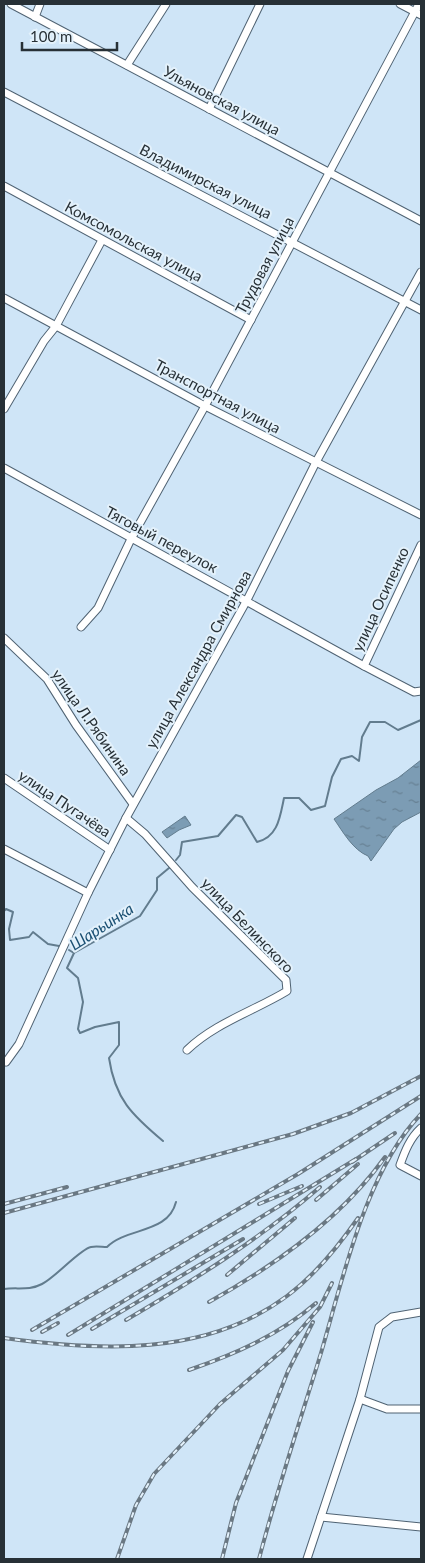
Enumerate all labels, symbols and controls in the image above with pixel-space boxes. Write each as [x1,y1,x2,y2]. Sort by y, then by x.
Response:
scale bar [22,20,118,52]
text: 100 m [30,27,72,45]
street label: Ульяновская улица [161,62,283,138]
street label: Владимирская улица [137,140,275,222]
street label: Комсомольская улица [62,197,206,285]
street label: Трудовая улица [231,213,297,317]
street label: Транспортная улица [152,355,284,437]
street label: Тяговый переулок [103,502,221,576]
street label: улица Осипенко [348,544,412,654]
street label: улица Александра Смирнова [141,567,255,751]
street label: улица Л.Рябинина [49,665,135,779]
street label: улица Пугачёва [15,765,115,841]
street label: улица Белинского [198,874,298,976]
water label: Шарьинка [66,898,136,954]

